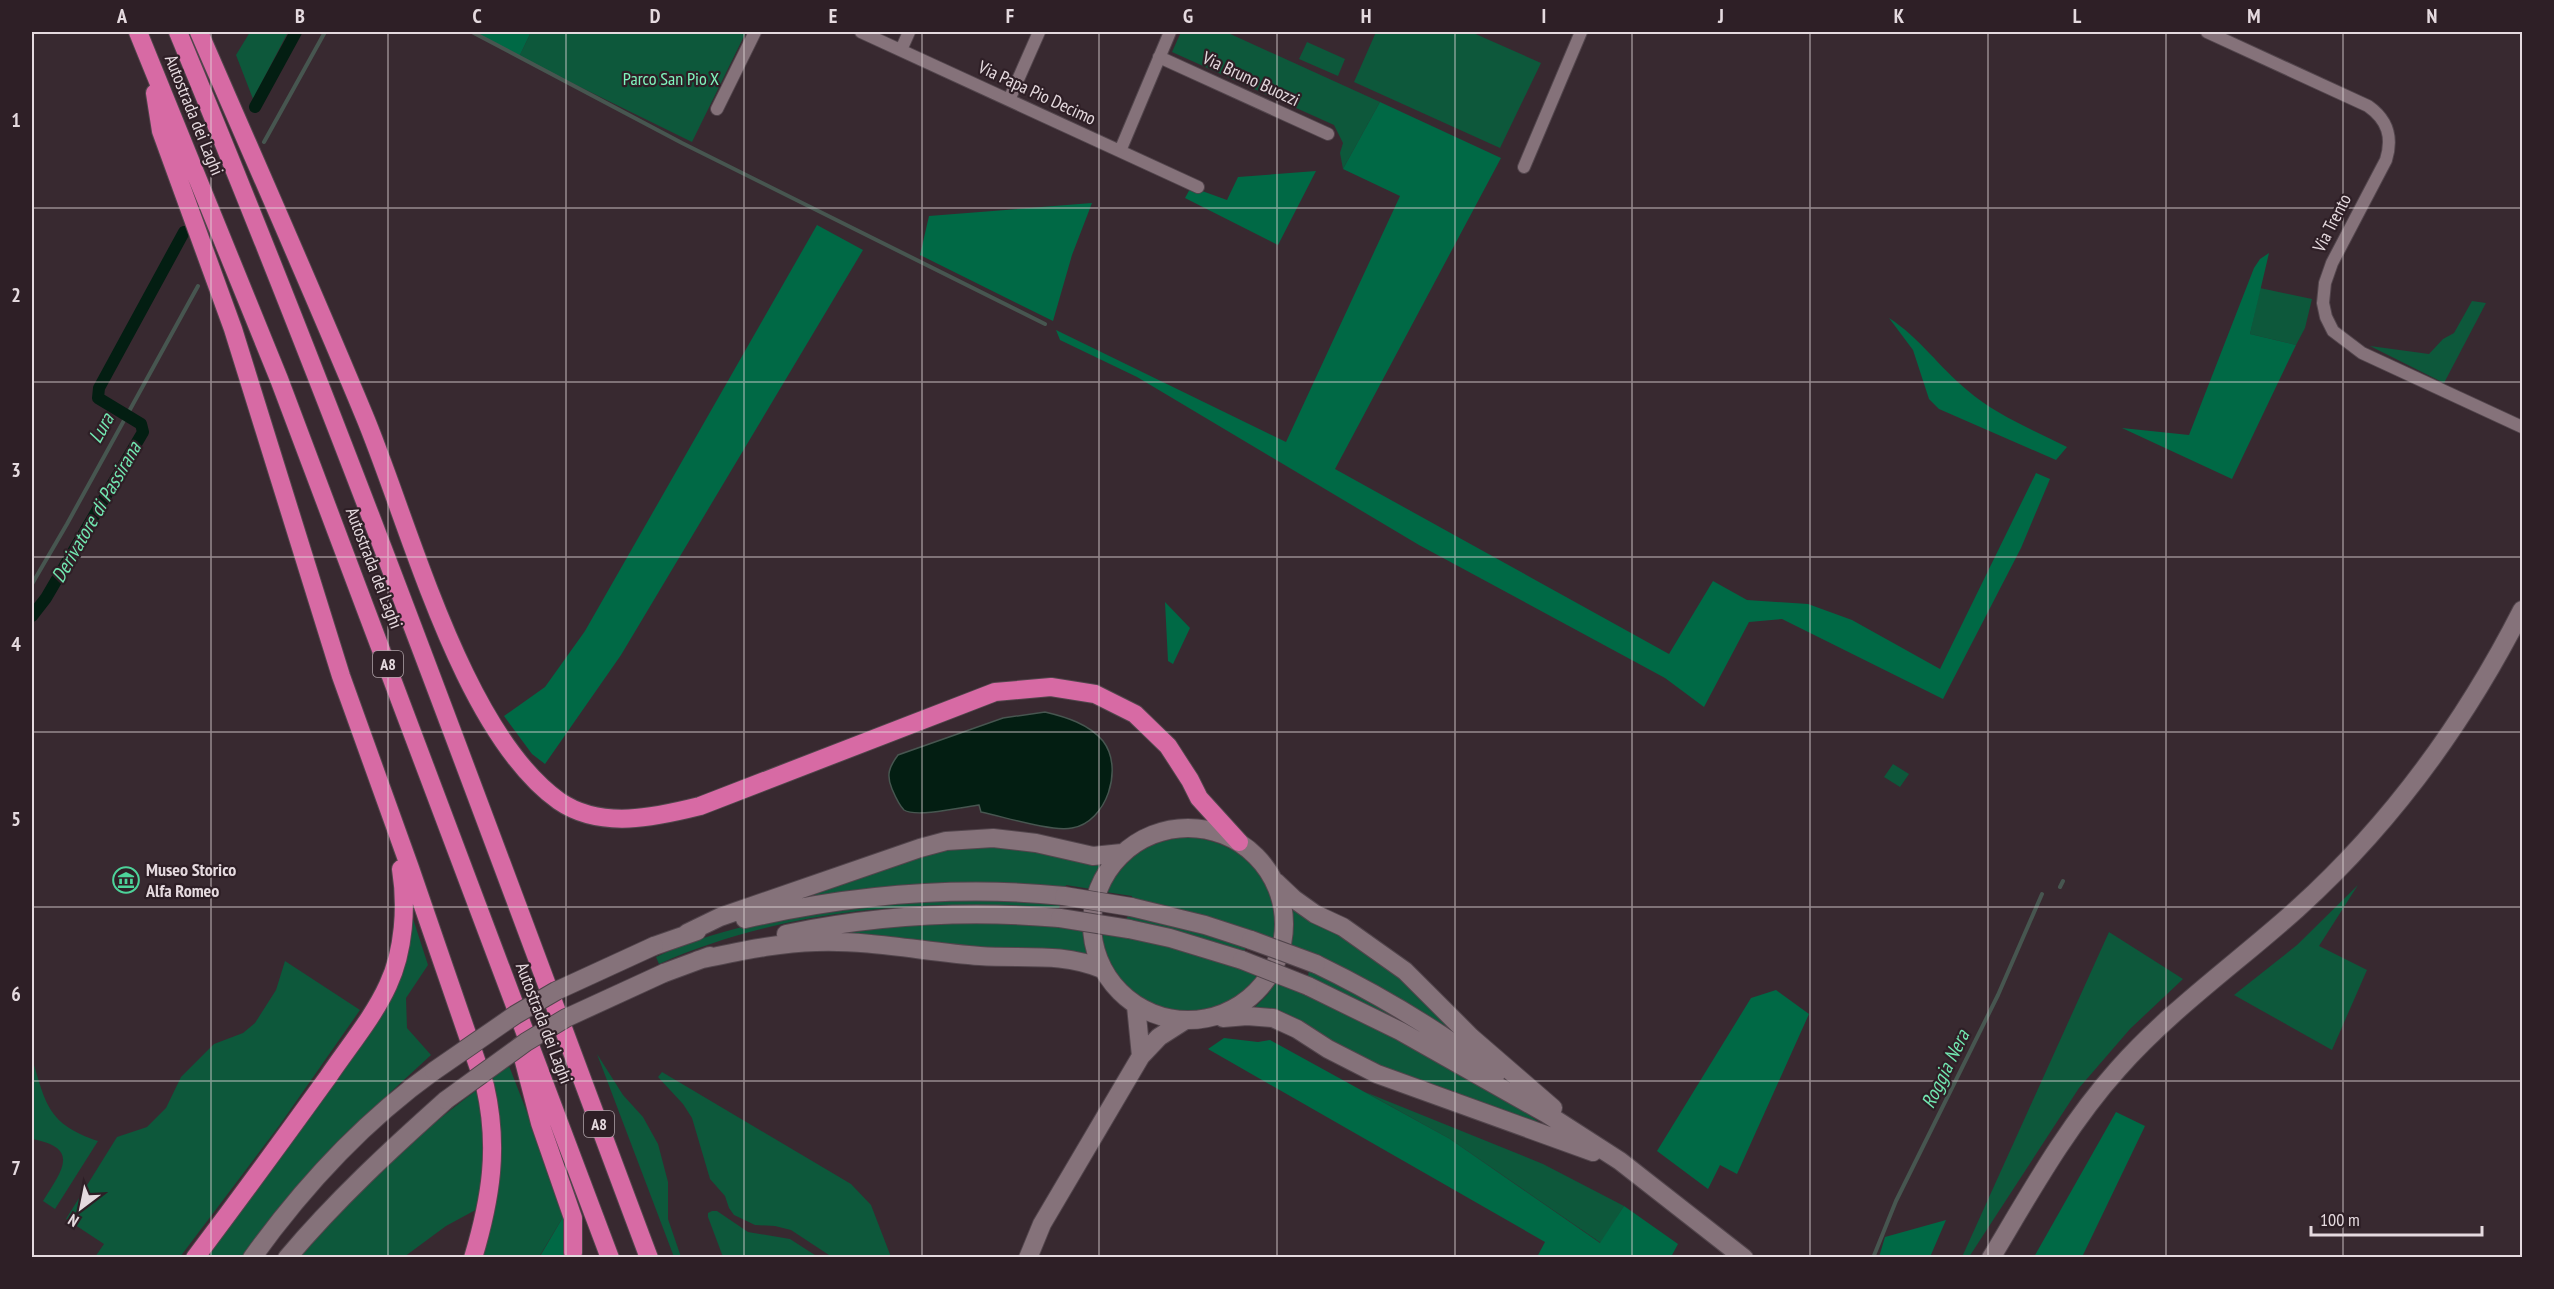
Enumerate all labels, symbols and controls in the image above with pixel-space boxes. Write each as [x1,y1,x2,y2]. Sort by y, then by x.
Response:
text: A [116,3,128,29]
text: B [295,3,305,29]
text: C [472,3,482,29]
text: D [650,3,661,29]
text: E [829,3,837,29]
text: F [1006,3,1014,29]
text: G [1183,3,1193,29]
text: H [1361,3,1371,29]
text: I [1542,3,1546,29]
text: J [1717,3,1724,29]
text: K [1894,3,1905,29]
text: L [2073,3,2082,29]
text: M [2247,3,2261,29]
text: N [2427,3,2437,29]
street label: Via Bruno Buozzi [1198,46,1304,111]
street label: Autostrada dei Laghi [160,51,229,178]
street label: Via Papa Pio Decimo [974,55,1100,130]
park label: Parco San Pio X [623,67,719,90]
text: 1 [11,107,21,133]
street label: Via Trento [2307,190,2356,257]
text: 2 [11,282,21,308]
water label: Lura [82,408,120,448]
water label: Derivatore di Passirana [45,436,147,587]
text: 3 [11,457,21,483]
street label: Autostrada dei Laghi [341,504,408,632]
text: 4 [11,631,21,657]
road number: A8 [373,651,403,677]
text: 5 [11,806,21,832]
place label: Museo Storico Alfa Romeo [145,858,236,902]
museum icon: Museo Storico Alfa Romeo [111,865,141,895]
street label: Autostrada dei Laghi [511,959,578,1087]
text: 6 [11,981,21,1007]
water label: Roggia Nera [1915,1025,1975,1112]
road number: A8 [584,1111,614,1137]
text: 7 [11,1155,21,1181]
north arrow [51,1178,111,1238]
scale bar [2311,1199,2482,1237]
text: 100 m [2320,1208,2360,1231]
text: N [64,1210,82,1231]

